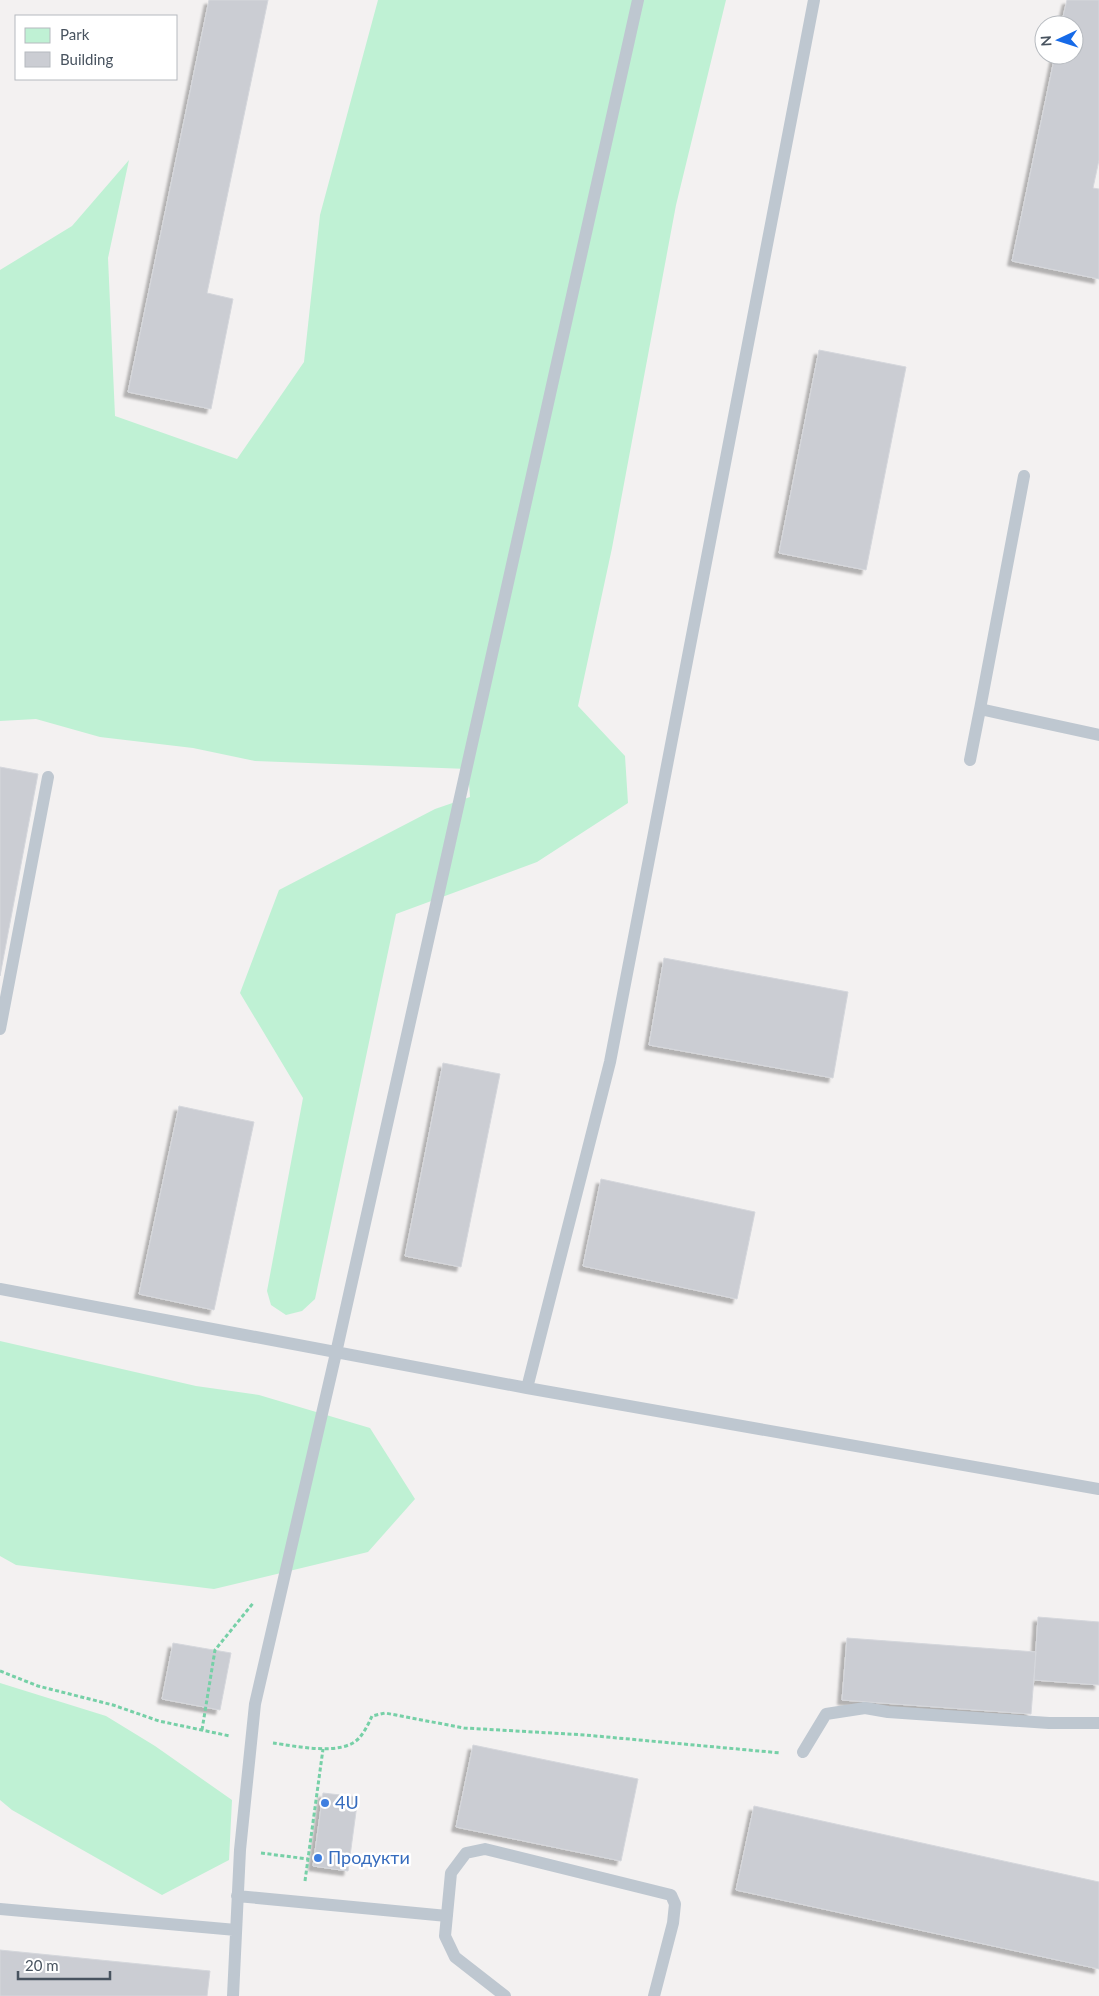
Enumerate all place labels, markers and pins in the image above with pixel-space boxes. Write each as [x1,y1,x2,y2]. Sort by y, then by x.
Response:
place label: 4U [335,1791,359,1813]
marker: 4U [319,1797,331,1809]
place label: Продукти [328,1846,410,1868]
marker: Продукти [312,1852,324,1864]

